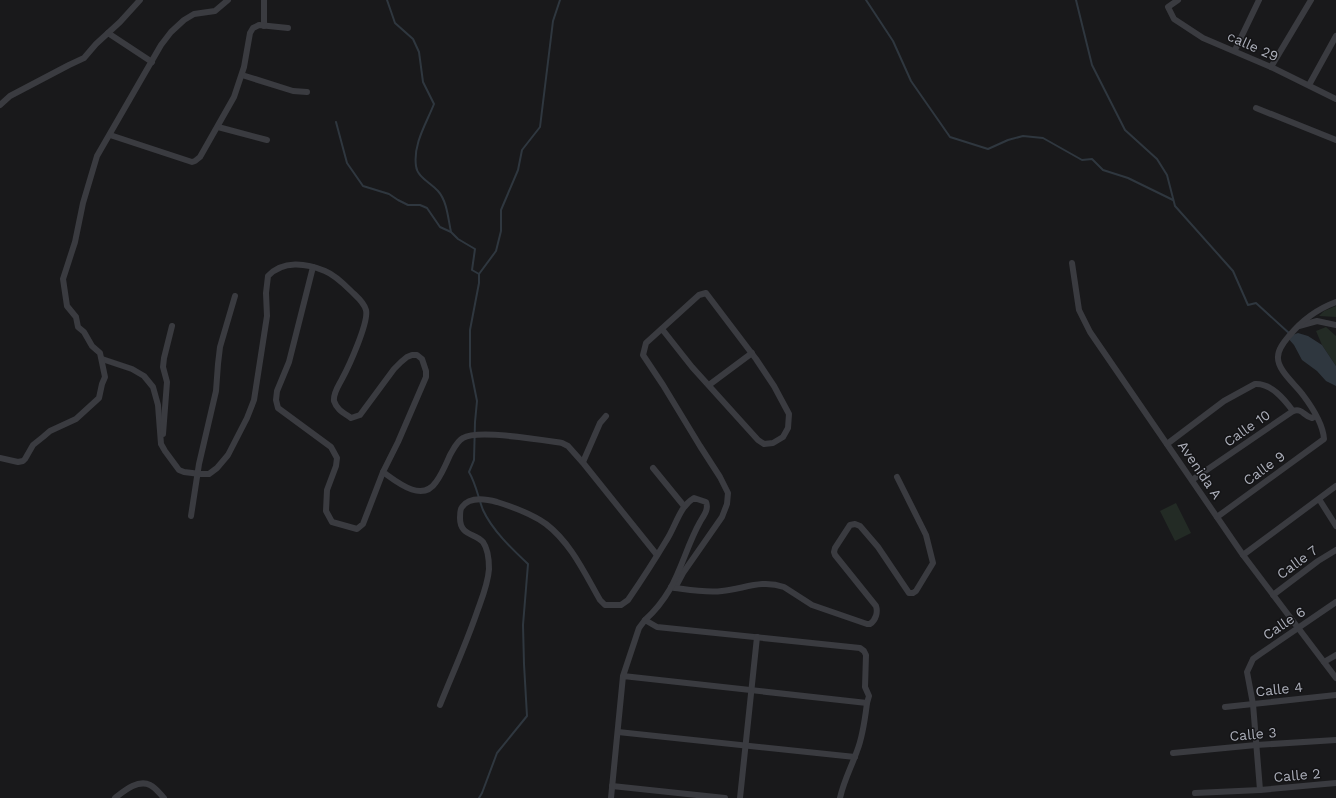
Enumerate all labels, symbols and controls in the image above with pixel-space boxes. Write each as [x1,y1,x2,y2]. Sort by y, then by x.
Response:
street label: calle 29 [1225,28,1281,64]
street label: Calle 10 [1221,406,1273,450]
street label: Avenida A [1175,438,1225,502]
street label: Calle 9 [1240,448,1288,488]
street label: Calle 7 [1274,542,1321,582]
street label: Calle 6 [1260,603,1308,643]
street label: Calle 4 [1255,679,1303,699]
street label: Calle 3 [1229,724,1277,744]
street label: Calle 2 [1273,765,1321,785]

